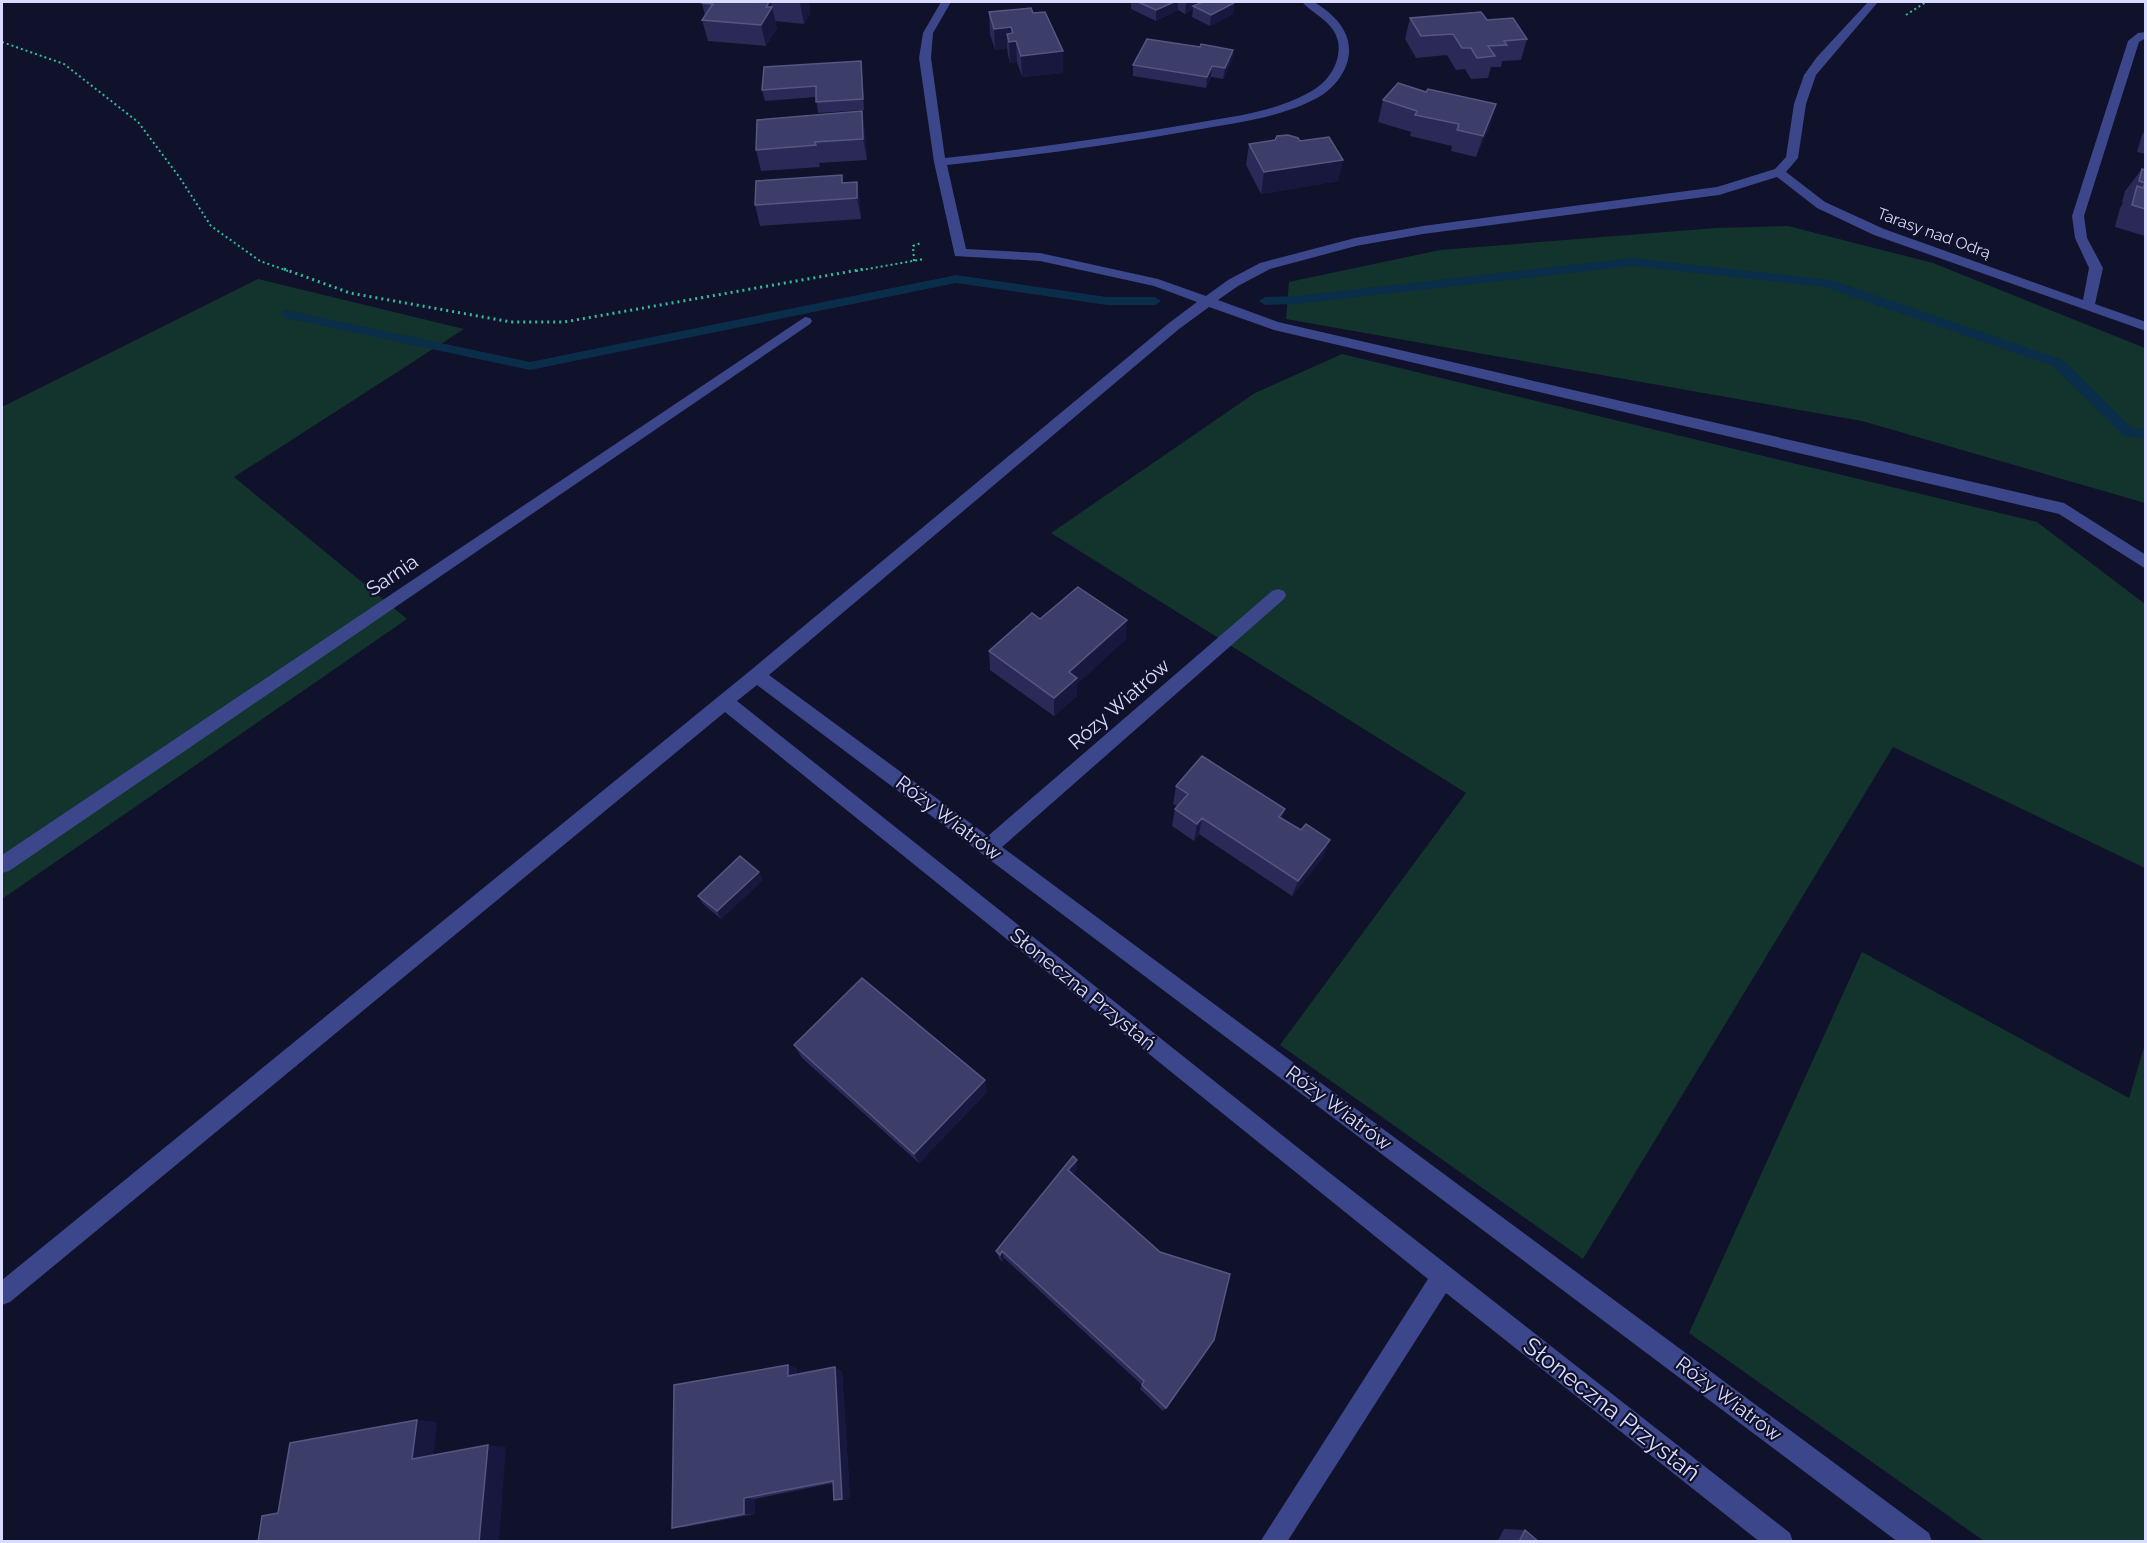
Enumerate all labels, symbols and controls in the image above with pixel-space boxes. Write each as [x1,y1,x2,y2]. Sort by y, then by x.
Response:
street label: Tarasy nad Odrą [1875,204,1993,262]
street label: Sarnia [362,549,422,601]
street label: Rózy Wiatrów [1063,654,1175,754]
street label: Róży Wiatrów [891,770,1007,866]
street label: Słoneczna Przystań [1005,923,1161,1055]
street label: Róży Wiatrów [1281,1060,1397,1156]
street label: Słoneczna Przystań [1518,1331,1706,1487]
street label: Róży Wiatrów [1671,1351,1787,1447]

